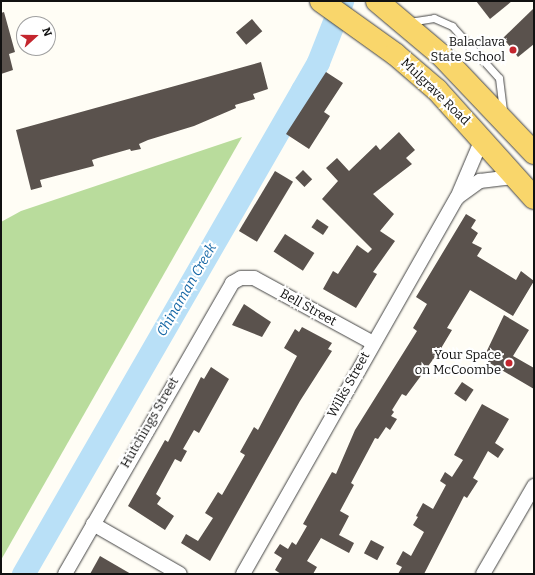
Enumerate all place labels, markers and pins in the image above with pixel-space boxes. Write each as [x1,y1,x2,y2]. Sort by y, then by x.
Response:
place label: Balaclava State School [431,35,505,66]
marker: Balaclava State School [508,45,518,55]
place label: Your Space on McCoombe [415,348,501,379]
marker: Your Space on McCoombe [504,358,514,368]

